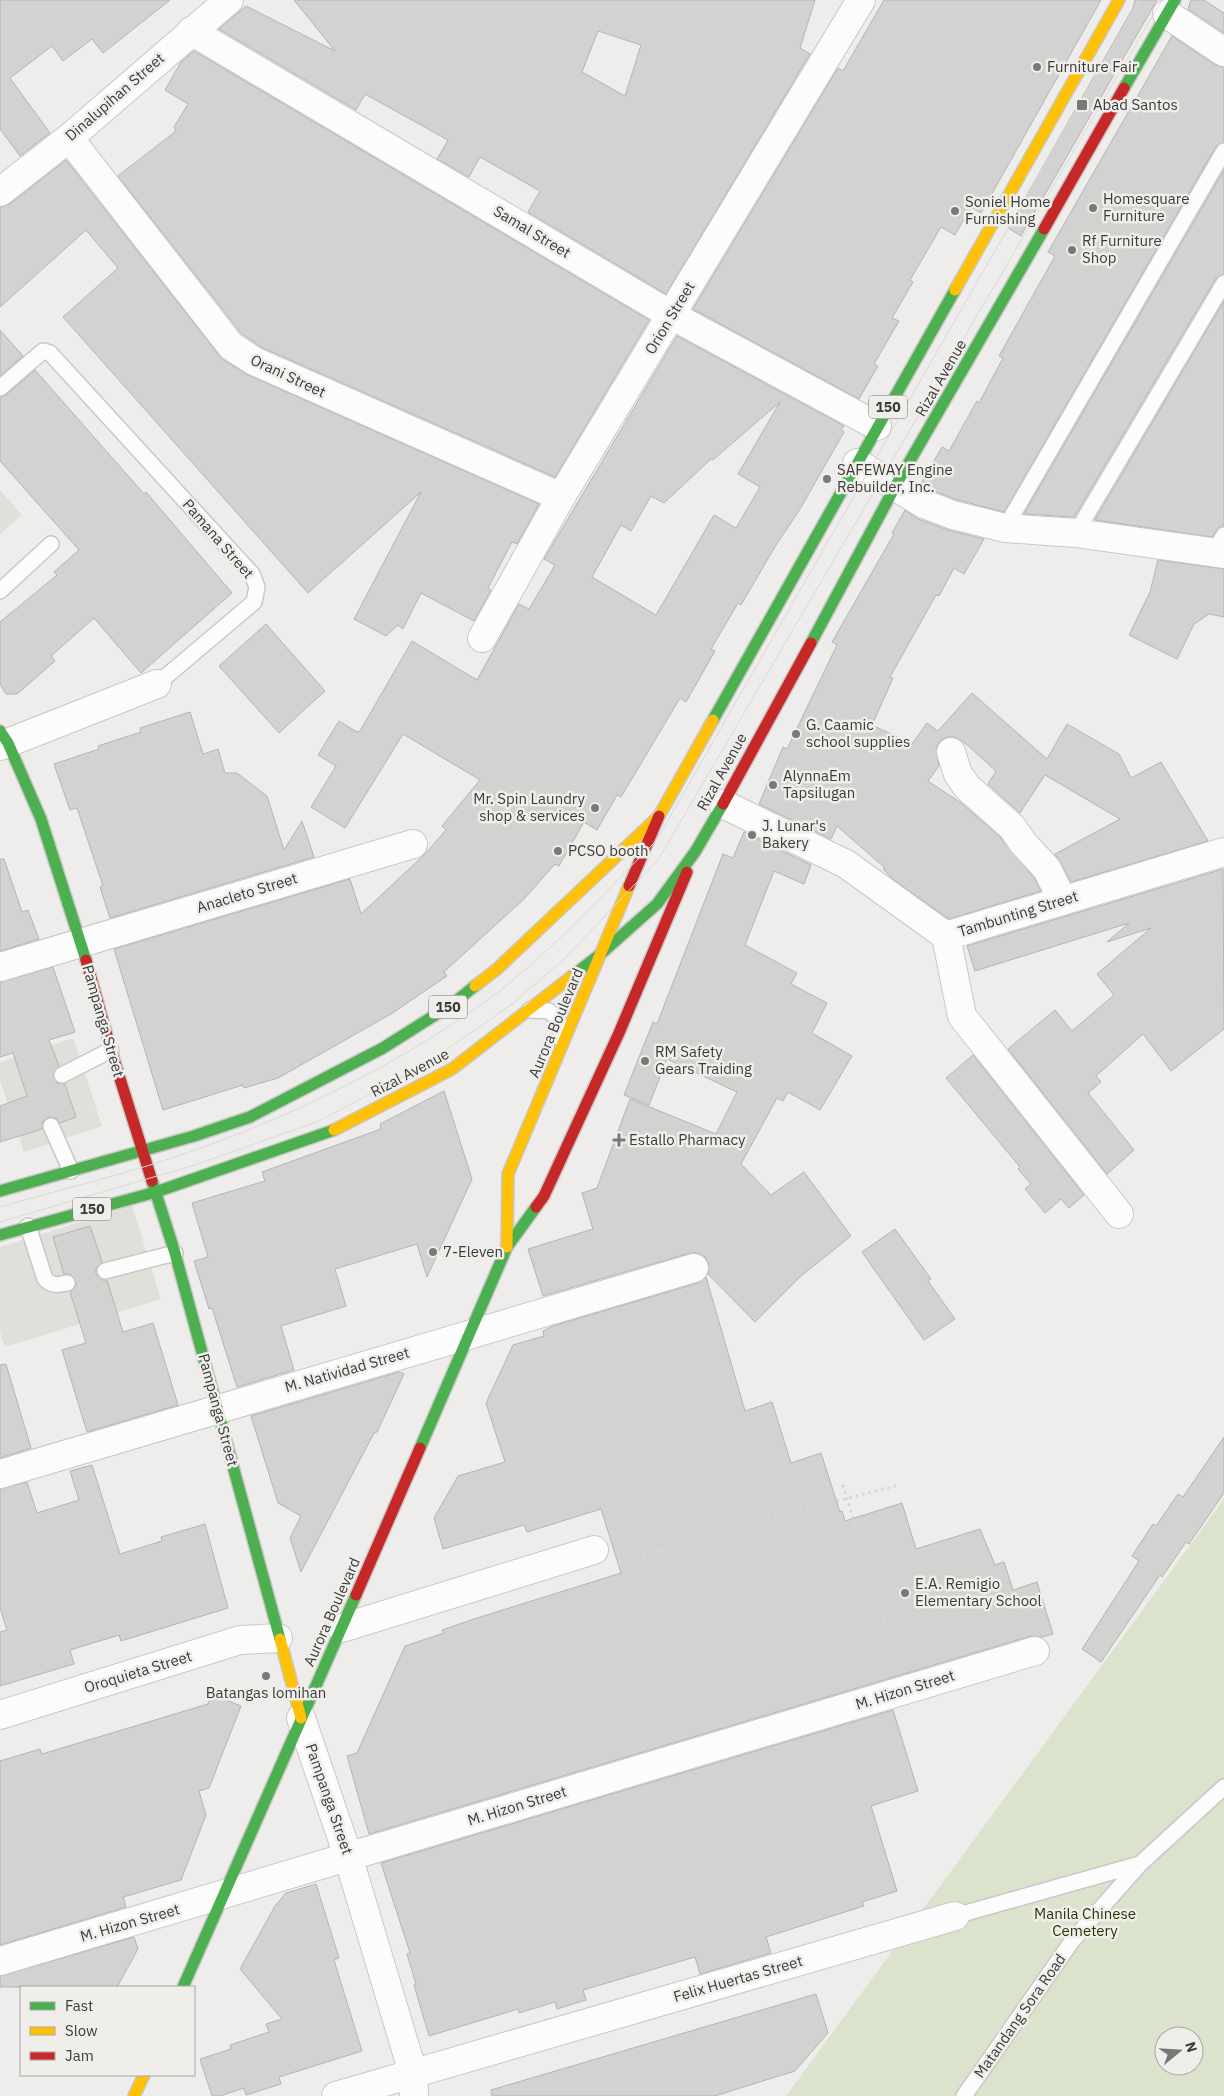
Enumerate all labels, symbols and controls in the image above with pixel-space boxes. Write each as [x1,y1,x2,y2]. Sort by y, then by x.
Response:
street label: Dinalupihan Street [61,48,168,145]
place label: Furniture Fair [1047,57,1138,76]
marker: Furniture Fair [1031,61,1043,73]
place label: Abad Santos [1093,95,1178,114]
marker: Abad Santos [1075,98,1089,112]
place label: Homesquare Furniture [1103,189,1190,225]
place label: Soniel Home Furnishing [965,192,1051,228]
street label: Samal Street [490,201,574,262]
marker: Homesquare Furniture [1087,202,1099,214]
marker: Soniel Home Furnishing [949,205,961,217]
place label: Rf Furniture Shop [1082,231,1162,267]
marker: Rf Furniture Shop [1066,244,1078,256]
street label: Orion Street [640,278,699,358]
street label: Rizal Avenue [911,336,970,420]
street label: Orani Street [247,350,329,401]
road number: 150 [869,396,907,418]
place label: SAFEWAY Engine Rebuilder, Inc. [837,460,953,496]
marker: SAFEWAY Engine Rebuilder, Inc. [821,473,833,485]
street label: Pamana Street [179,495,258,582]
place label: G. Caamic school supplies [806,715,910,751]
marker: G. Caamic school supplies [790,728,802,740]
street label: Rizal Avenue [692,730,751,814]
place label: AlynnaEm Tapsilugan [783,766,855,802]
marker: AlynnaEm Tapsilugan [767,779,779,791]
place label: Mr. Spin Laundry shop & services [473,789,586,825]
marker: Mr. Spin Laundry shop & services [589,802,601,814]
place label: J. Lunar's Bakery [762,816,826,852]
marker: J. Lunar's Bakery [746,829,758,841]
place label: PCSO booth [568,841,649,860]
marker: PCSO booth [552,845,564,857]
street label: Anacleto Street [194,868,300,917]
street label: Tambunting Street [956,886,1080,941]
street label: Pampanga Street [78,963,129,1079]
street label: Aurora Boulevard [524,965,587,1080]
road number: 150 [429,996,467,1019]
place label: RM Safety Gears Traiding [655,1042,752,1078]
street label: Rizal Avenue [367,1044,452,1101]
marker: RM Safety Gears Traiding [639,1055,651,1067]
place label: Estallo Pharmacy [629,1130,746,1149]
marker: Estallo Pharmacy [613,1134,625,1146]
road number: 150 [73,1198,111,1220]
place label: 7-Eleven [443,1242,503,1261]
marker: 7-Eleven [427,1246,439,1258]
street label: M. Natividad Street [282,1343,411,1396]
street label: Pampanga Street [194,1351,243,1468]
street label: Aurora Boulevard [299,1554,364,1669]
place label: E.A. Remigio Elementary School [915,1574,1042,1610]
marker: E.A. Remigio Elementary School [899,1587,911,1599]
street label: Oroquieta Street [82,1646,194,1697]
street label: M. Hizon Street [853,1665,957,1714]
marker: Batangas lomihan [260,1670,272,1682]
place label: Batangas lomihan [206,1683,326,1702]
street label: Pampanga Street [302,1741,357,1857]
street label: M. Hizon Street [465,1781,569,1830]
street label: M. Hizon Street [78,1899,182,1946]
park label: Manila Chinese Cemetery [1034,1904,1136,1940]
street label: Matandang Sora Road [970,1950,1070,2081]
street label: Felix Huertas Street [671,1951,805,2006]
legend [20,1986,195,2076]
text: Fast [65,1996,93,2015]
text: Slow [65,2021,98,2040]
north arrow [1154,2026,1204,2076]
text: N [1181,2039,1201,2055]
text: Jam [65,2046,94,2065]

